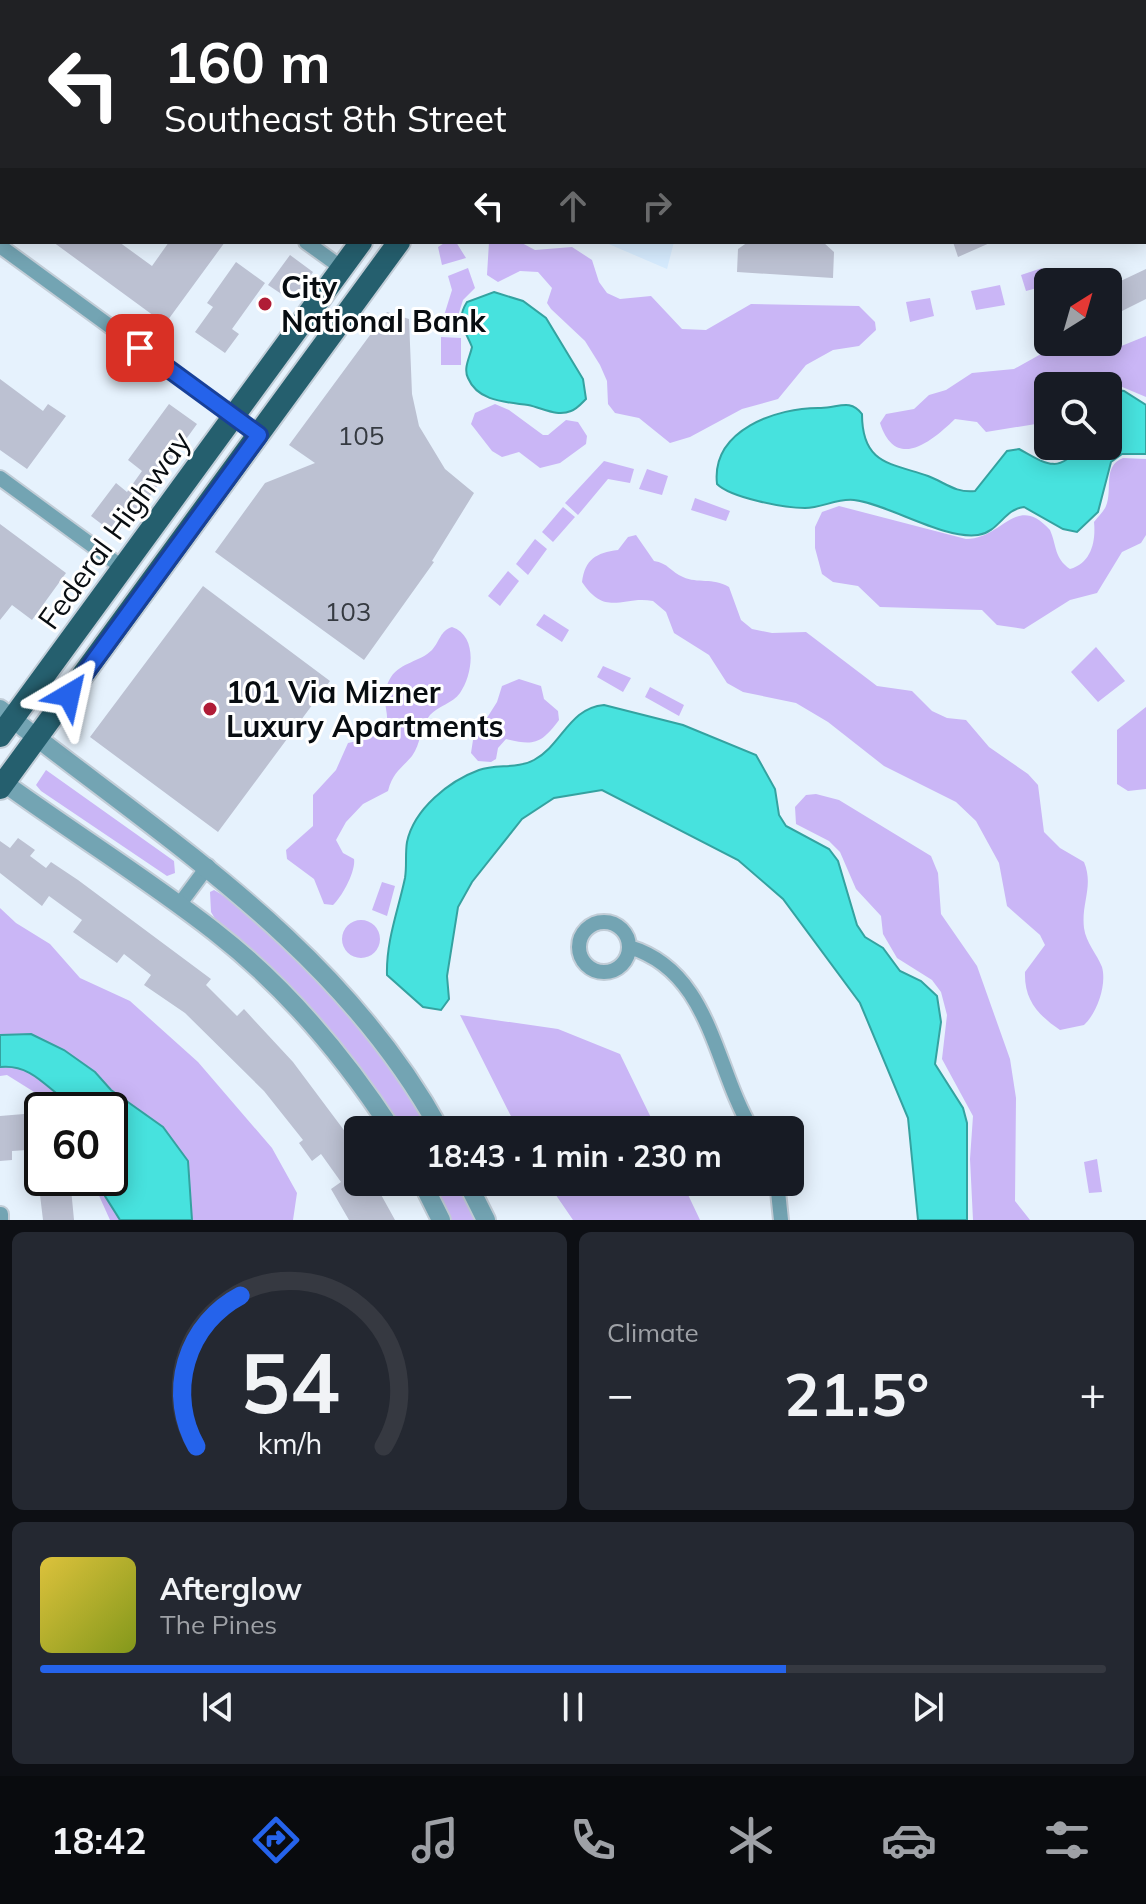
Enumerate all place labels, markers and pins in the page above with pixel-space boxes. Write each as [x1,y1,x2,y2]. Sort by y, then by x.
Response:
place label: City National Bank [281,268,487,340]
marker: City National Bank [256,295,274,313]
pin [106,314,174,382]
place label: 101 Via Mizner Luxury Apartments [226,673,504,745]
marker: 101 Via Mizner Luxury Apartments [201,700,219,718]

